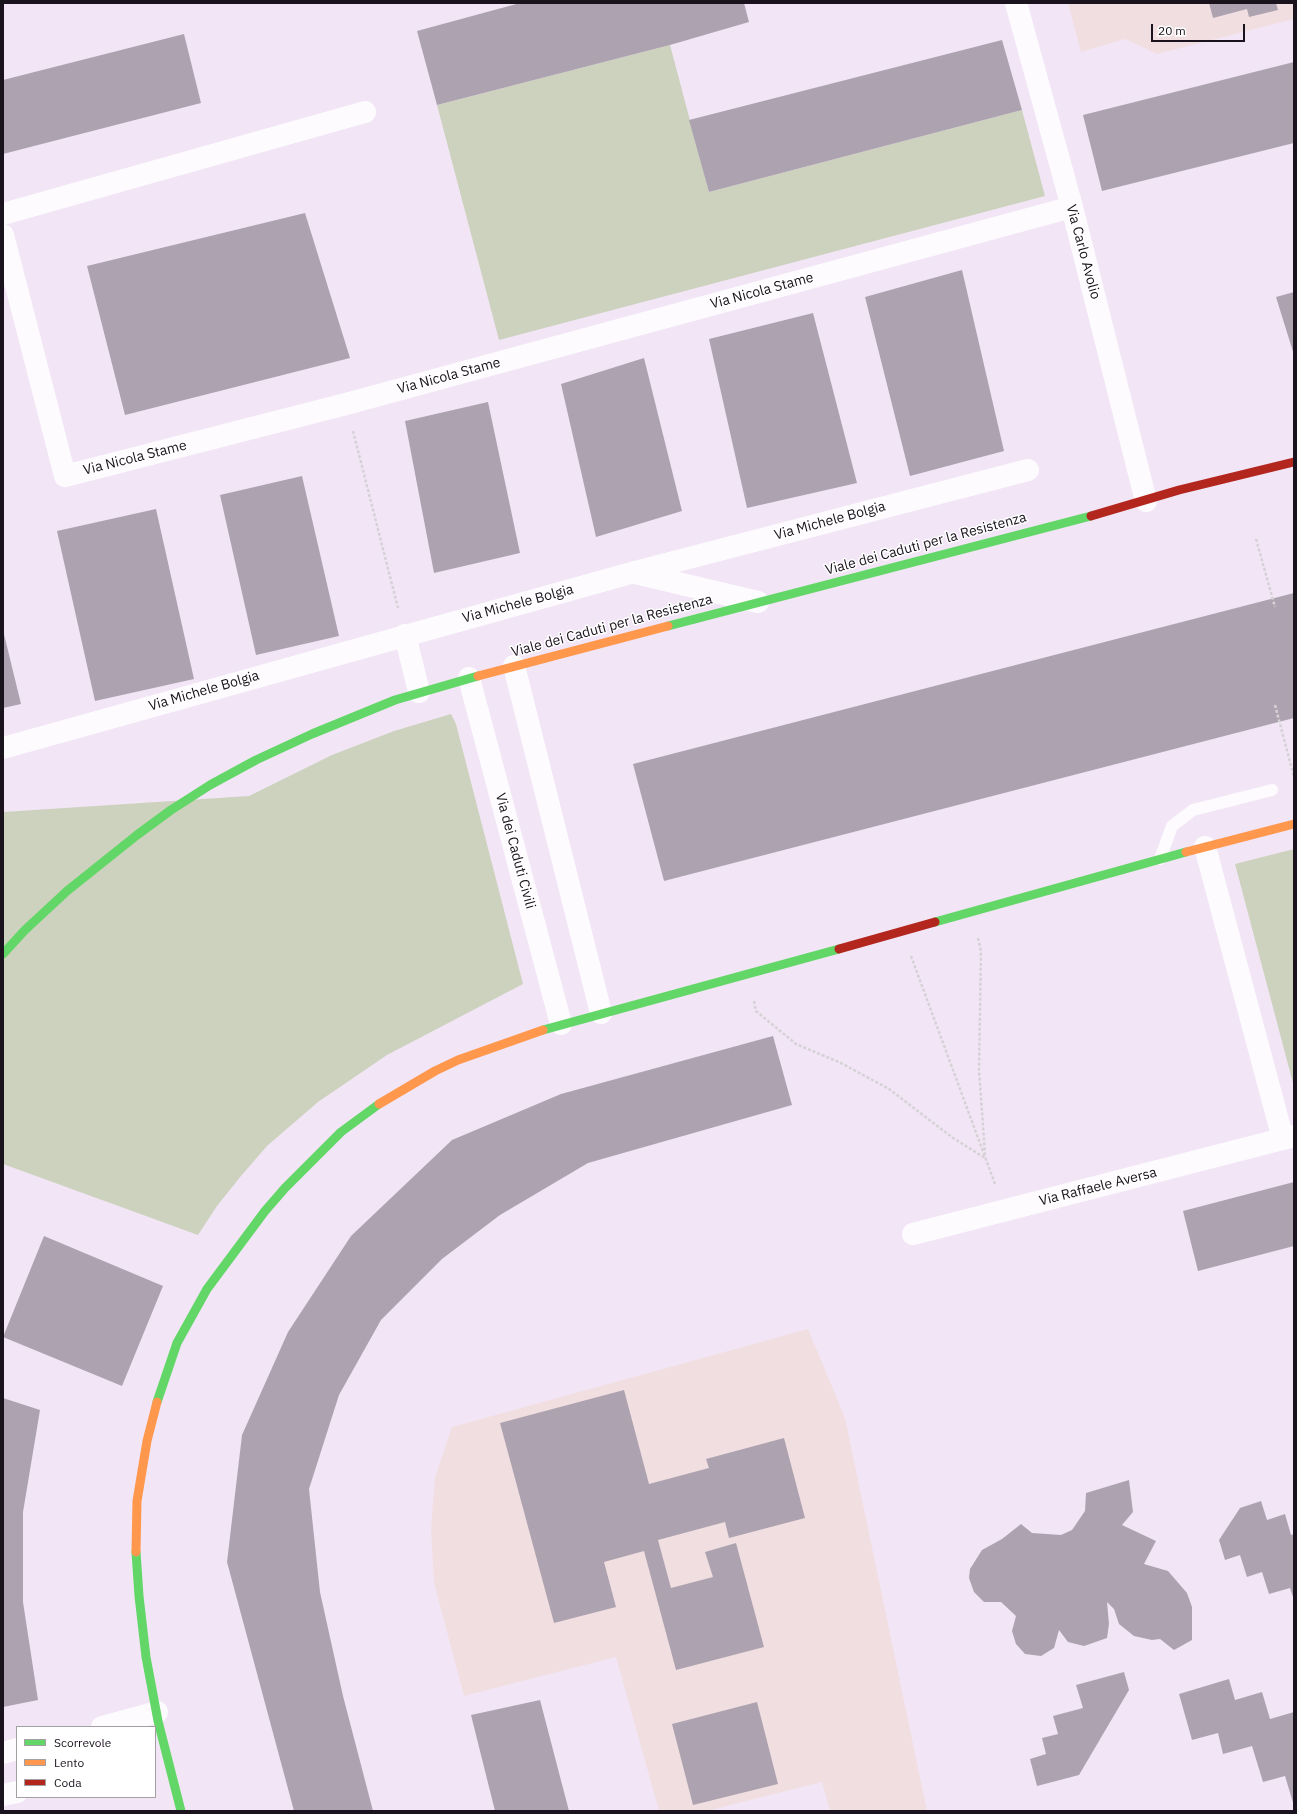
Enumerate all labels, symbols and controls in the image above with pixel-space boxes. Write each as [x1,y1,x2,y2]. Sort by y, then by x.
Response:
scale bar [1153,16,1247,42]
text: 20 m [1158,23,1186,38]
street label: Via Carlo Avolio [1062,203,1104,301]
street label: Via Nicola Stame [709,269,815,313]
street label: Via Nicola Stame [396,354,502,398]
street label: Via Nicola Stame [82,437,188,479]
street label: Via Michele Bolgia [773,498,887,544]
street label: Viale dei Caduti per la Resistenza [824,509,1028,579]
street label: Via Michele Bolgia [461,581,575,627]
street label: Viale dei Caduti per la Resistenza [510,591,714,661]
street label: Via Michele Bolgia [147,667,261,715]
street label: Via dei Caduti Civili [491,791,539,911]
street label: Via Raffaele Aversa [1037,1164,1159,1210]
legend [16,1726,156,1798]
text: Scorrevole [54,1735,111,1750]
text: Lento [54,1755,84,1770]
text: Coda [54,1775,82,1790]

